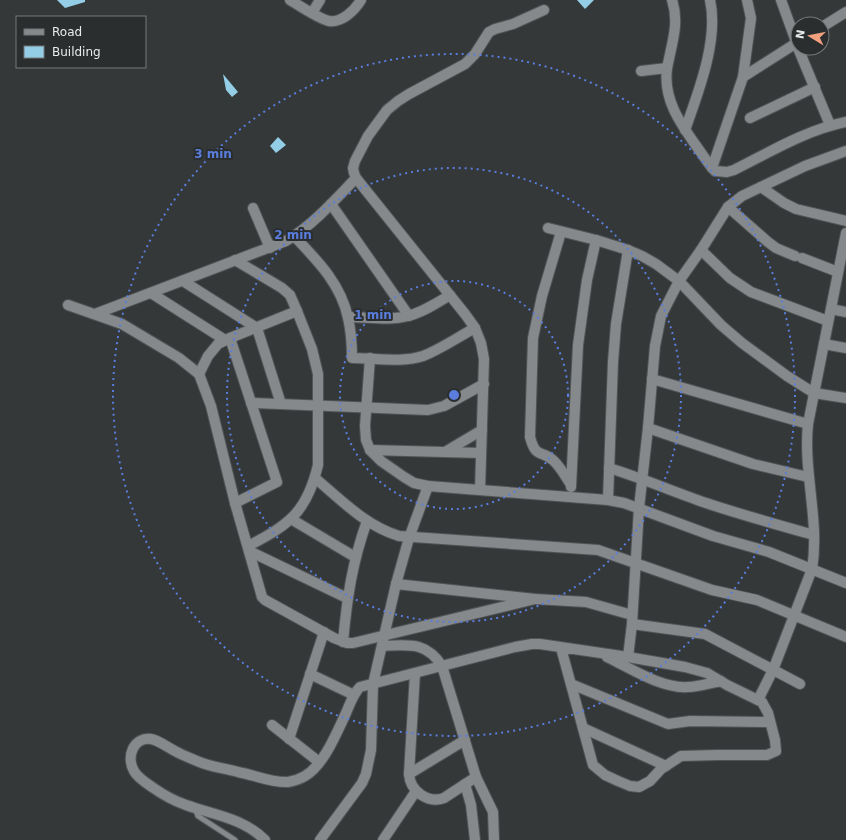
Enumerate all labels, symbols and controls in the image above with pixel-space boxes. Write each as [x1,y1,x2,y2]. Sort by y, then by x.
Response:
legend [16,16,146,68]
north arrow [790,16,830,56]
text: Road [52,25,82,39]
text: N [793,29,808,40]
text: Building [52,45,101,59]
text: 3 min [194,147,232,161]
text: 2 min [274,228,312,242]
text: 1 min [354,308,392,322]
centre of rings [447,388,461,402]

